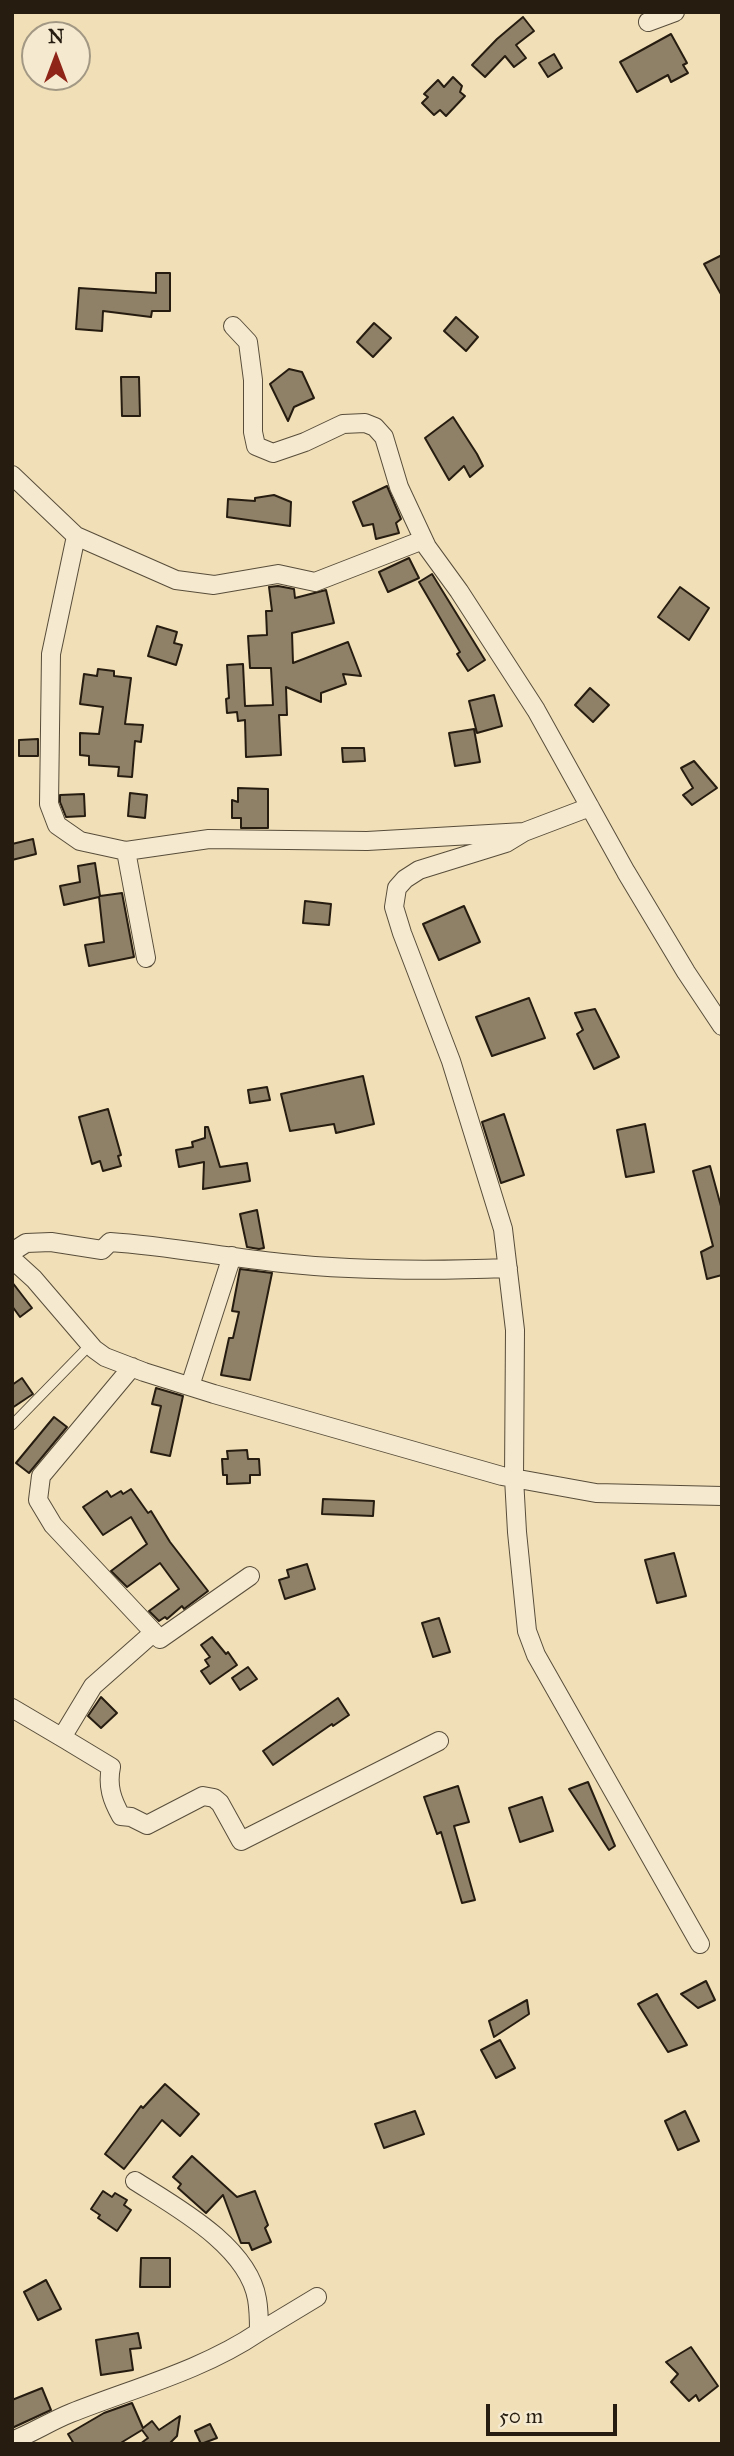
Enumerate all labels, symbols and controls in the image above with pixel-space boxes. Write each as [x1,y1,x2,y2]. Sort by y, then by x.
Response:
north arrow [21,21,91,91]
text: N [48,25,64,48]
scale bar [489,2390,620,2434]
text: 50 m [499,2403,543,2429]

